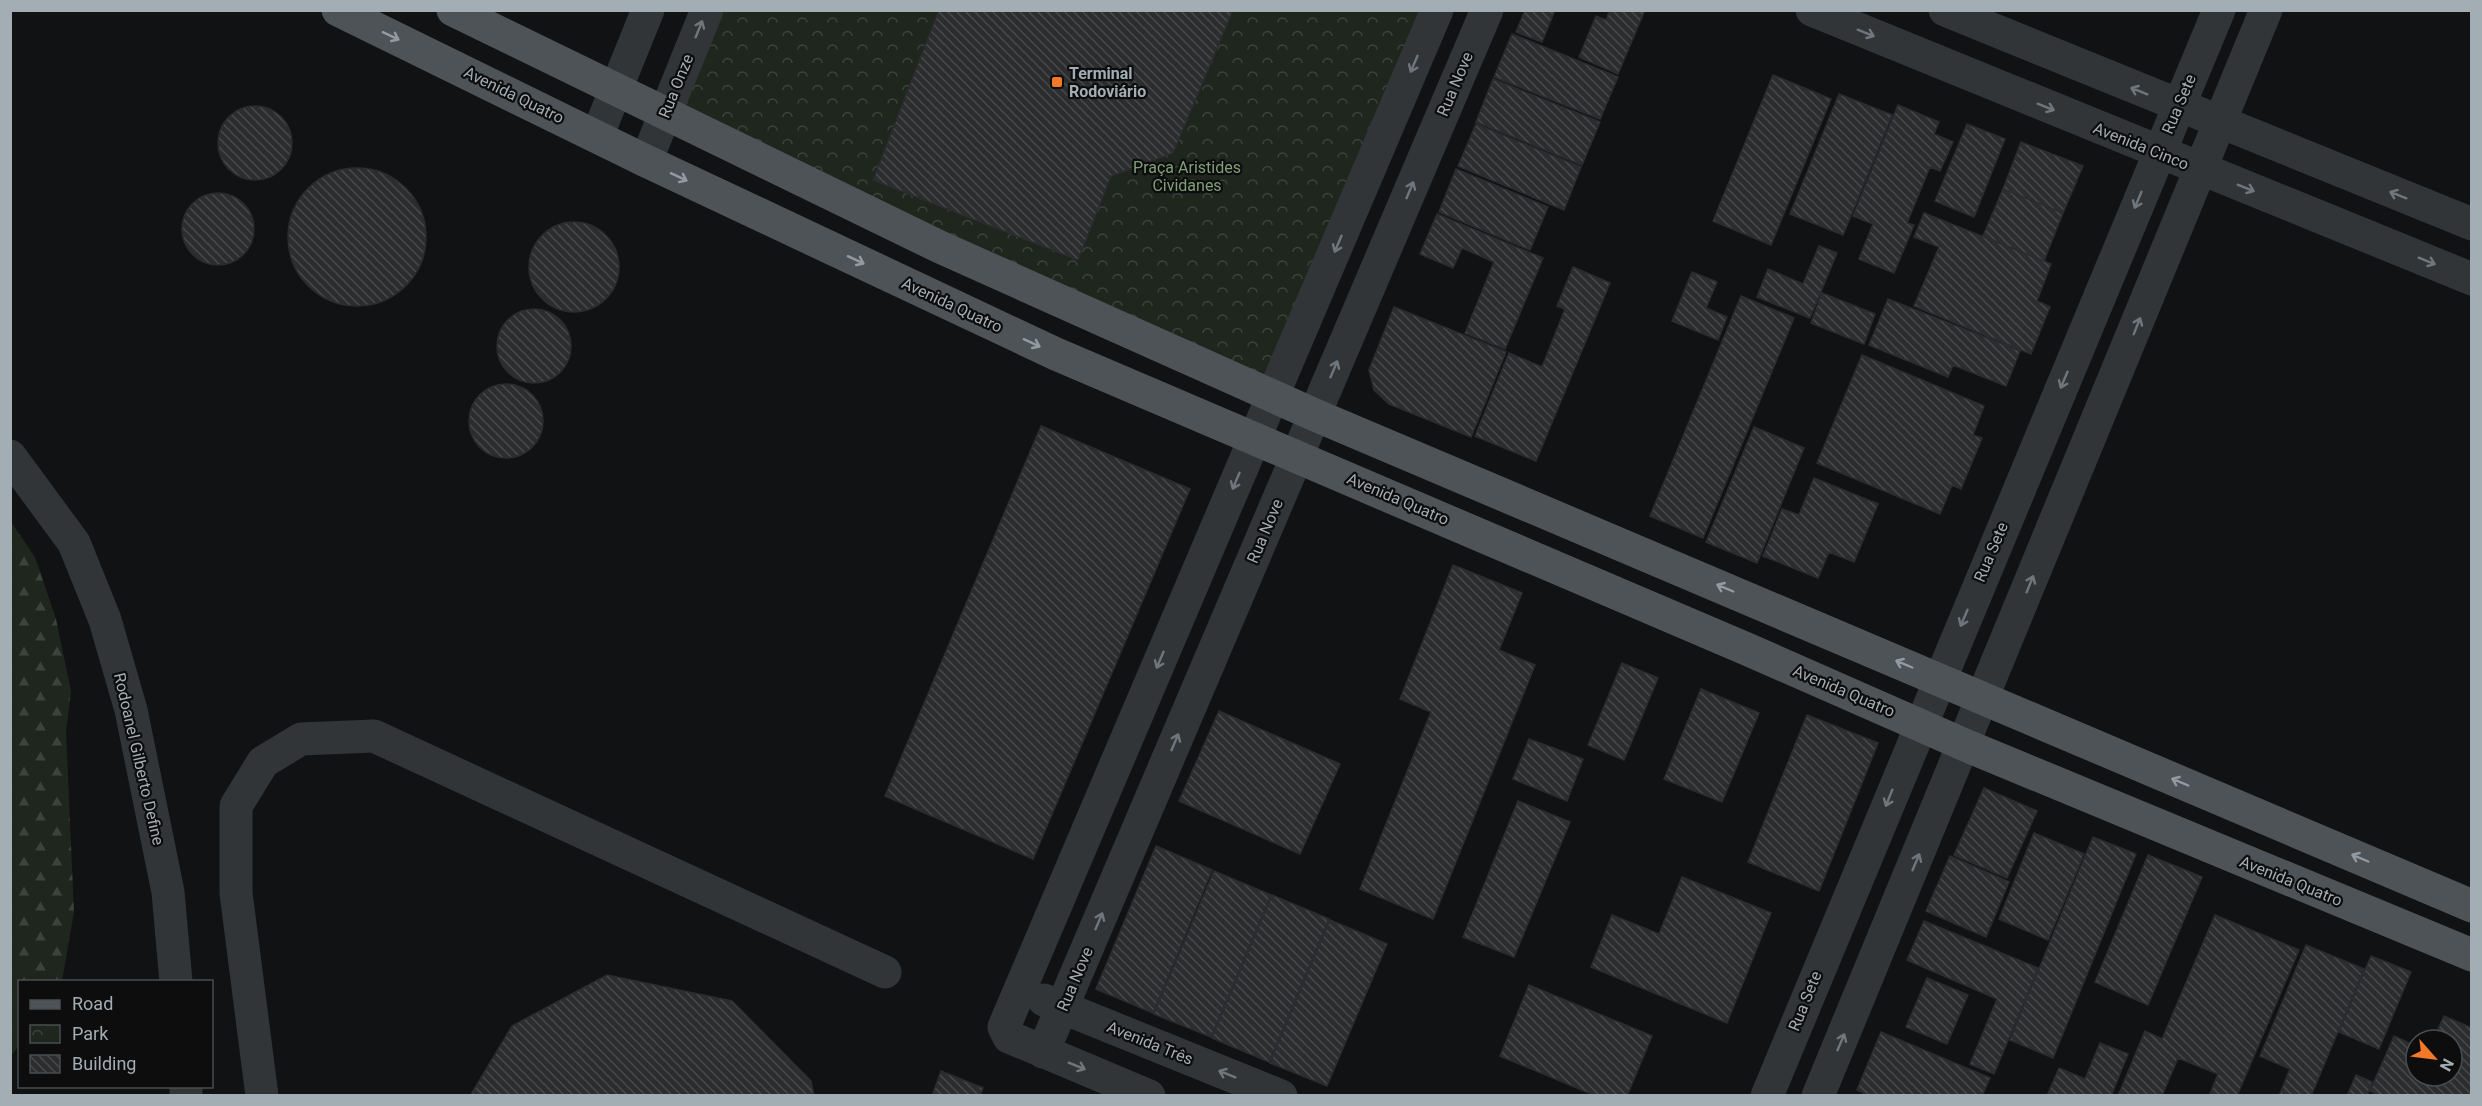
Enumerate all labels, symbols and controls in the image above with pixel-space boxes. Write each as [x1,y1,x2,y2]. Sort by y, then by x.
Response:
one-way arrow [694,20,705,39]
one-way arrow [1856,28,1874,39]
one-way arrow [381,30,399,42]
street label: Rua Nove [1433,49,1477,119]
street label: Rua Onze [655,51,697,121]
one-way arrow [1408,55,1419,73]
street label: Avenida Quatro [461,63,567,127]
place label: Terminal Rodoviário [1069,64,1146,101]
street label: Rua Sete [2158,71,2200,137]
marker: Terminal Rodoviário [1050,75,1064,89]
one-way arrow [2130,85,2148,96]
one-way arrow [2036,102,2055,113]
street label: Avenida Cinco [2091,118,2191,174]
park label: Praça Aristides Cividanes [1133,158,1241,195]
one-way arrow [670,171,688,183]
one-way arrow [1405,181,1416,199]
one-way arrow [2236,184,2255,195]
one-way arrow [2389,189,2407,200]
one-way arrow [2132,190,2144,208]
one-way arrow [1331,234,1343,252]
one-way arrow [846,254,864,266]
one-way arrow [2417,256,2436,267]
street label: Avenida Quatro [899,273,1005,337]
one-way arrow [2132,318,2143,336]
one-way arrow [1023,337,1041,349]
one-way arrow [1329,360,1340,379]
one-way arrow [2058,370,2069,388]
street label: Avenida Quatro [1344,469,1452,529]
one-way arrow [1230,471,1241,490]
street label: Rua Nove [1243,496,1287,566]
street label: Rua Sete [1970,519,2012,585]
one-way arrow [2025,576,2036,594]
one-way arrow [1716,582,1734,593]
one-way arrow [1958,608,1969,626]
one-way arrow [1154,651,1165,669]
one-way arrow [1896,658,1914,669]
street label: Avenida Quatro [1790,661,1898,721]
street label: Rodoanel Gilberto Define [110,671,168,847]
one-way arrow [1170,733,1181,751]
one-way arrow [2171,776,2190,787]
one-way arrow [1883,788,1894,806]
street label: Avenida Quatro [2237,852,2345,910]
one-way arrow [2351,852,2369,863]
one-way arrow [1911,853,1922,871]
one-way arrow [1094,913,1105,931]
street label: Rua Nove [1053,944,1097,1014]
street label: Rua Sete [1784,968,1826,1034]
legend [18,980,213,1088]
text: Road [72,993,113,1014]
street label: Avenida Três [1104,1017,1196,1069]
text: Park [72,1023,109,1044]
north arrow [2404,1028,2464,1088]
one-way arrow [1835,1033,1847,1051]
text: Building [72,1053,136,1074]
text: N [2436,1055,2458,1074]
one-way arrow [1068,1061,1086,1072]
one-way arrow [1218,1068,1237,1079]

